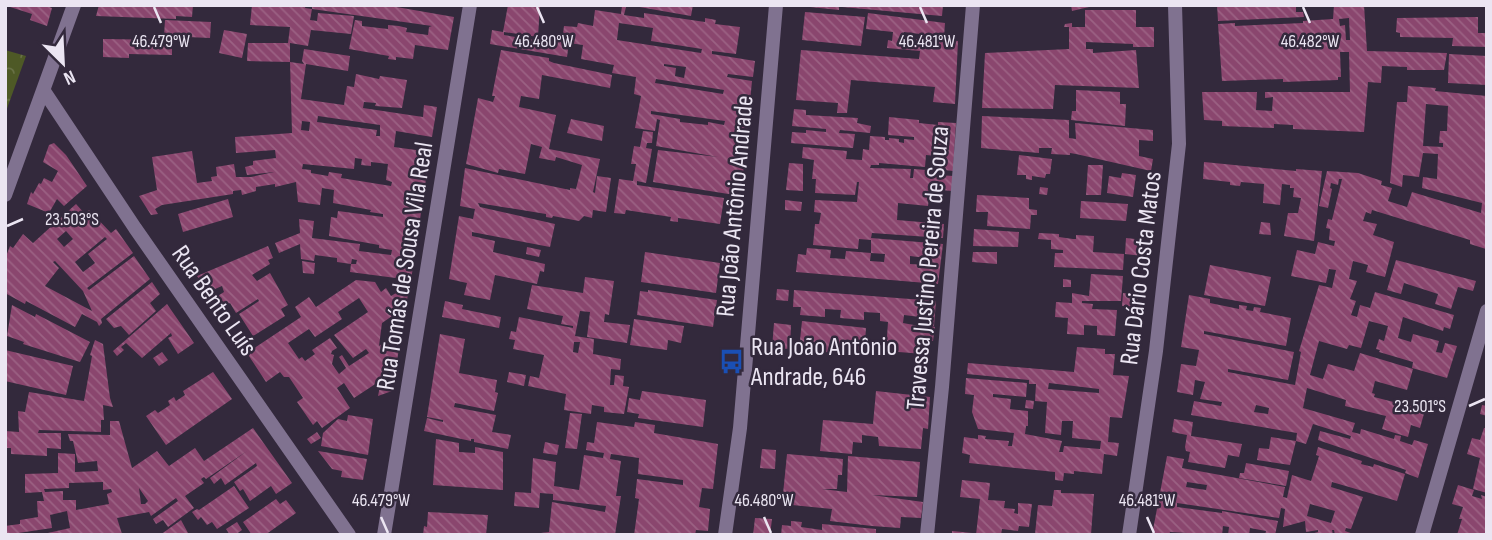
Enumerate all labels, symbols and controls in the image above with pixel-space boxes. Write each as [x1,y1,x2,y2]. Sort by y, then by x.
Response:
north arrow [28,28,98,98]
text: 46.479°W [132,31,190,52]
text: 46.480°W [515,31,574,52]
text: 46.481°W [899,31,955,52]
text: 46.482°W [1281,31,1340,52]
text: N [60,65,79,90]
street label: Rua João Antônio Andrade [710,94,761,318]
street label: Travessa Justino Pereira de Souza [901,125,956,411]
street label: Rua Tomás de Sousa Vila Real [371,140,440,393]
street label: Rua Dário Costa Matos [1114,170,1169,367]
text: 23.503°S [45,209,99,230]
street label: Rua Bento Luís [164,240,263,362]
place label: Rua João Antônio Andrade, 646 [750,332,897,393]
bus stop icon: Rua João Antônio Andrade, 646 [717,347,745,375]
text: 23.501°S [1394,396,1446,417]
text: 46.479°W [352,490,410,511]
text: 46.480°W [735,490,794,511]
text: 46.481°W [1119,490,1175,511]

